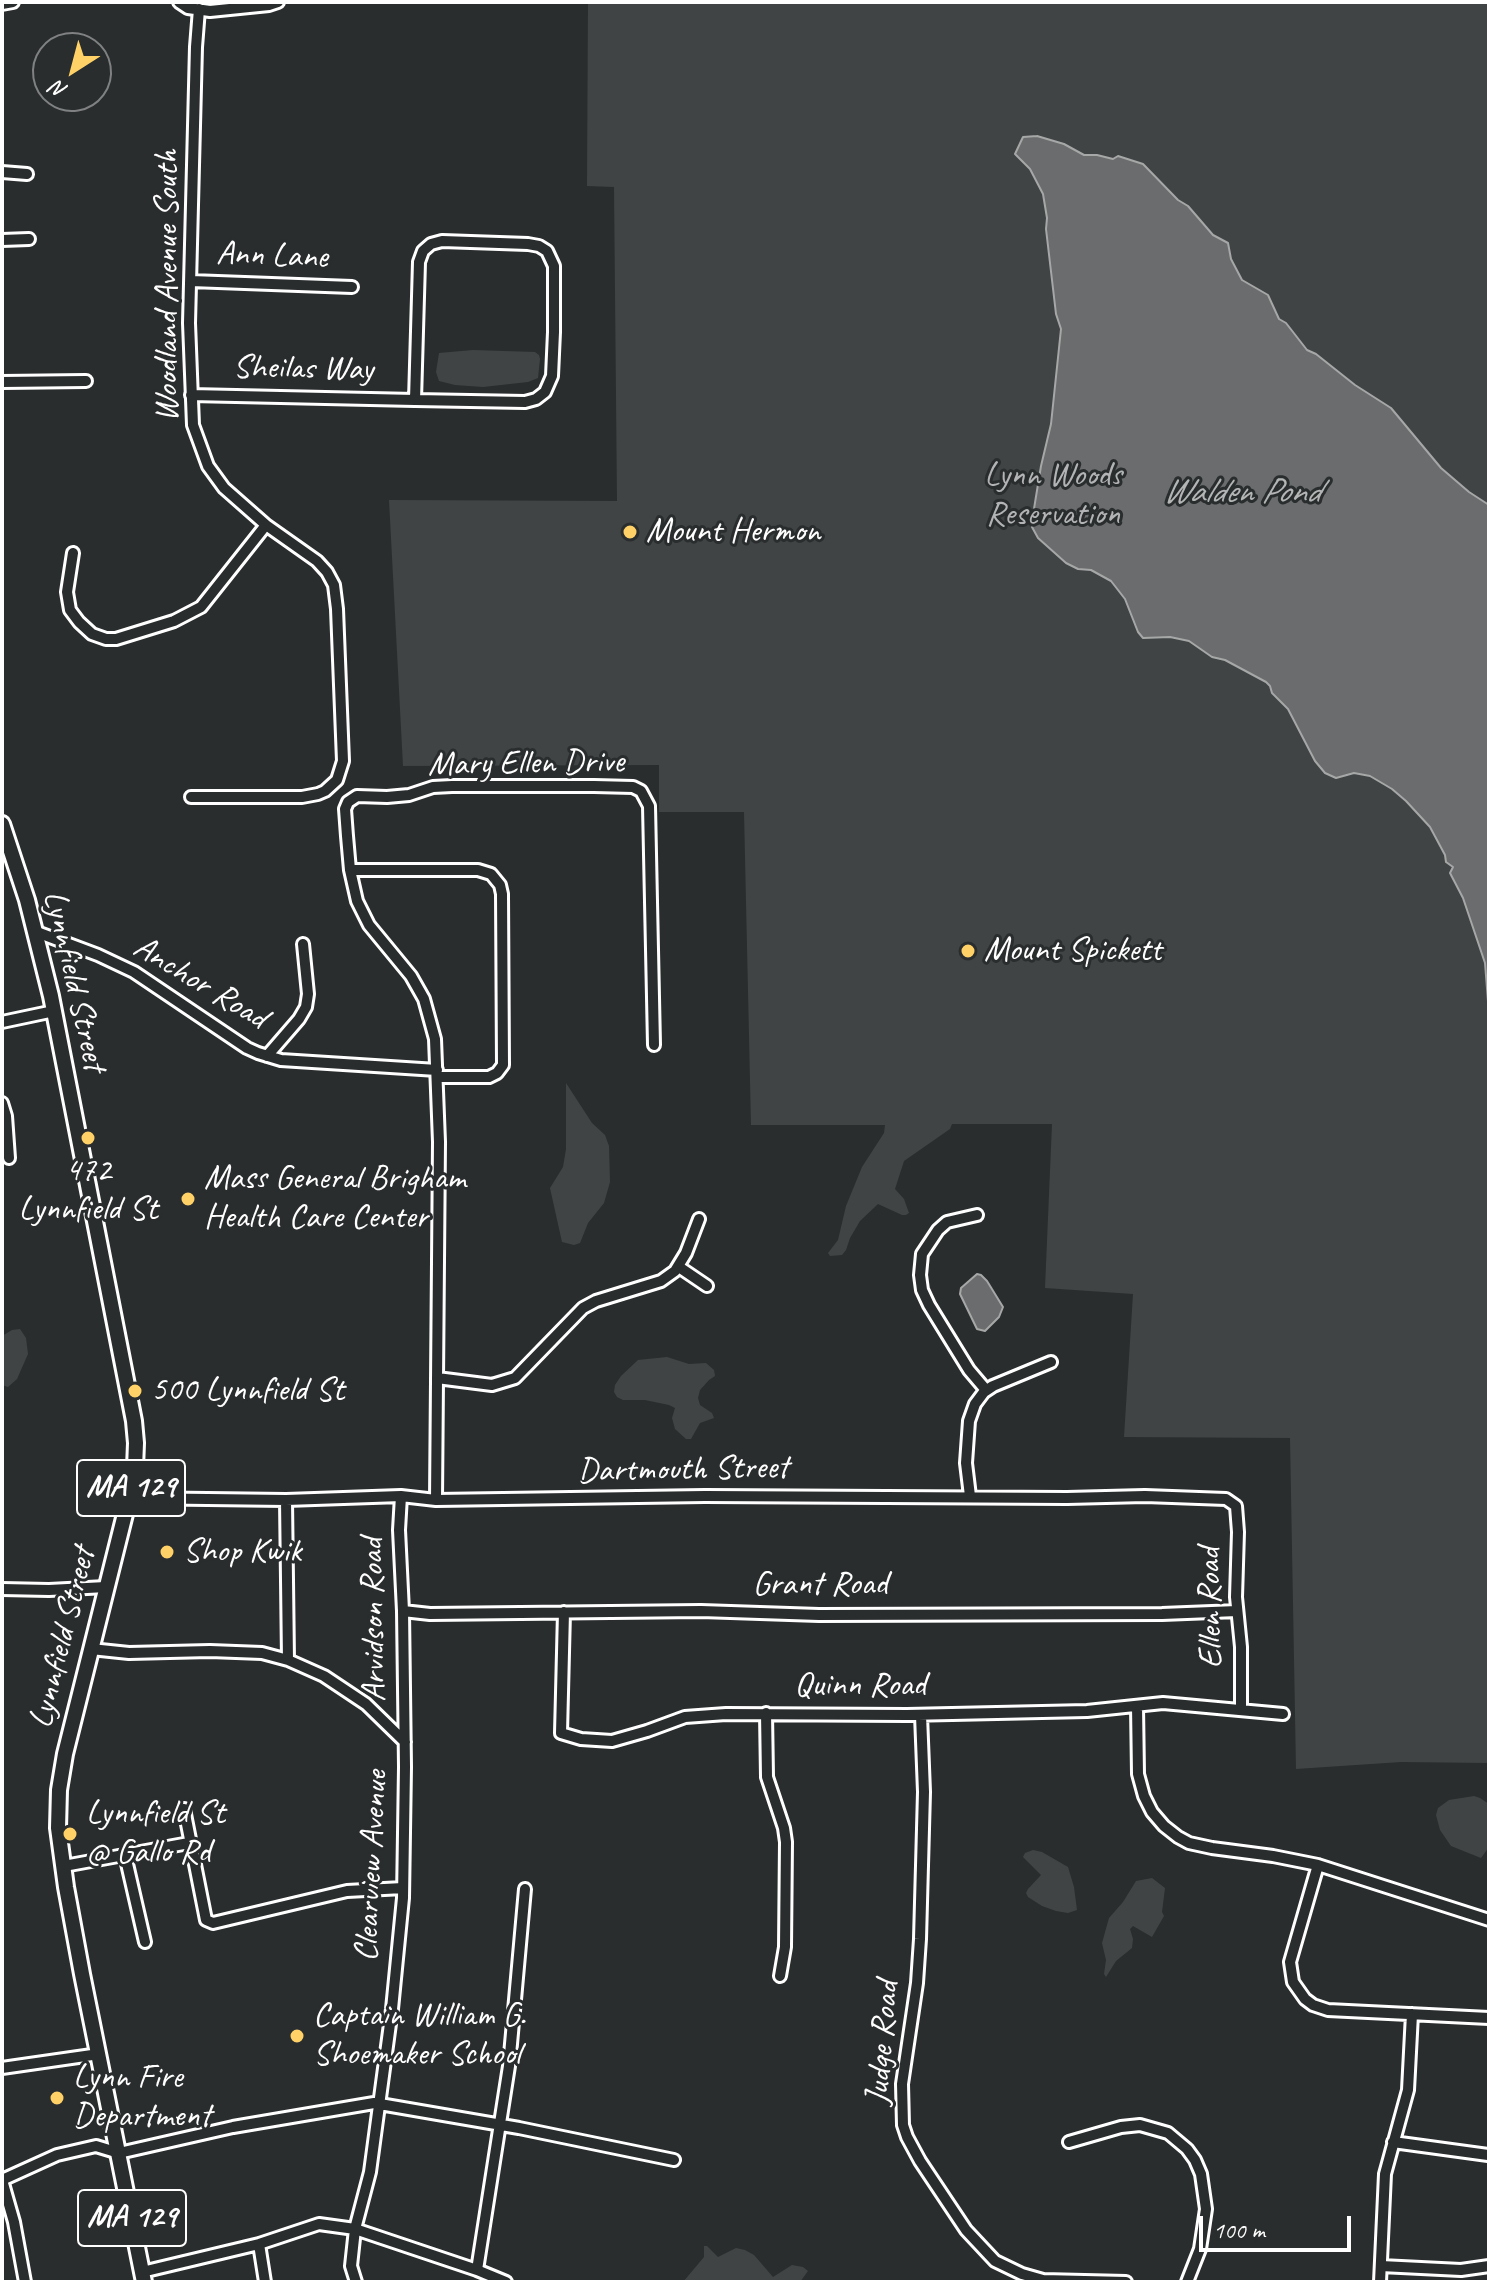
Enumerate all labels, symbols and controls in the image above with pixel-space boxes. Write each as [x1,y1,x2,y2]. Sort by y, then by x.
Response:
north arrow [32,32,112,112]
text: N [45,74,73,105]
street label: Woodland Avenue South [148,150,188,422]
street label: Ann Lane [216,234,328,278]
street label: Sheilas Way [233,347,373,391]
park label: Lynn Woods Reservation [984,456,1122,536]
water label: Walden Pond [1162,471,1320,515]
place label: Mount Hermon [646,512,820,552]
marker: Mount Hermon [621,523,639,541]
street label: Mary Ellen Drive [427,742,625,786]
street label: Lynnfield Street [33,887,115,1075]
street label: Anchor Road [126,927,274,1039]
place label: Mount Spickett [984,931,1161,971]
marker: Mount Spickett [959,942,977,960]
marker: 472 Lynnfield St [79,1129,97,1147]
place label: 472 Lynnfield St [19,1151,157,1230]
place label: Mass General Brigham Health Care Center [204,1159,465,1238]
marker: Mass General Brigham Health Care Center [179,1190,197,1208]
place label: 500 Lynnfield St [151,1371,344,1411]
marker: 500 Lynnfield St [126,1382,144,1400]
street label: Dartmouth Street [577,1448,789,1492]
road number: MA 129 [77,1460,185,1516]
place label: Shop Kwik [183,1532,301,1572]
street label: Arvidson Road [352,1538,396,1702]
marker: Shop Kwik [158,1543,176,1561]
street label: Lynnfield Street [21,1544,105,1732]
street label: Ellen Road [1190,1547,1232,1669]
street label: Grant Road [752,1565,888,1605]
street label: Quinn Road [794,1666,926,1706]
street label: Clearview Avenue [347,1769,397,1963]
place label: Lynnfield St @ Gallo Rd [86,1794,225,1874]
marker: Lynnfield St @ Gallo Rd [61,1825,79,1843]
street label: Judge Road [857,1979,909,2107]
place label: Captain William G. Shoemaker School [313,1996,526,2076]
marker: Captain William G. Shoemaker School [288,2027,306,2045]
place label: Lynn Fire Department [73,2058,211,2138]
marker: Lynn Fire Department [48,2089,66,2107]
road number: MA 129 [78,2190,186,2246]
scale bar [1203,2200,1355,2250]
text: 100 m [1213,2215,1265,2245]

